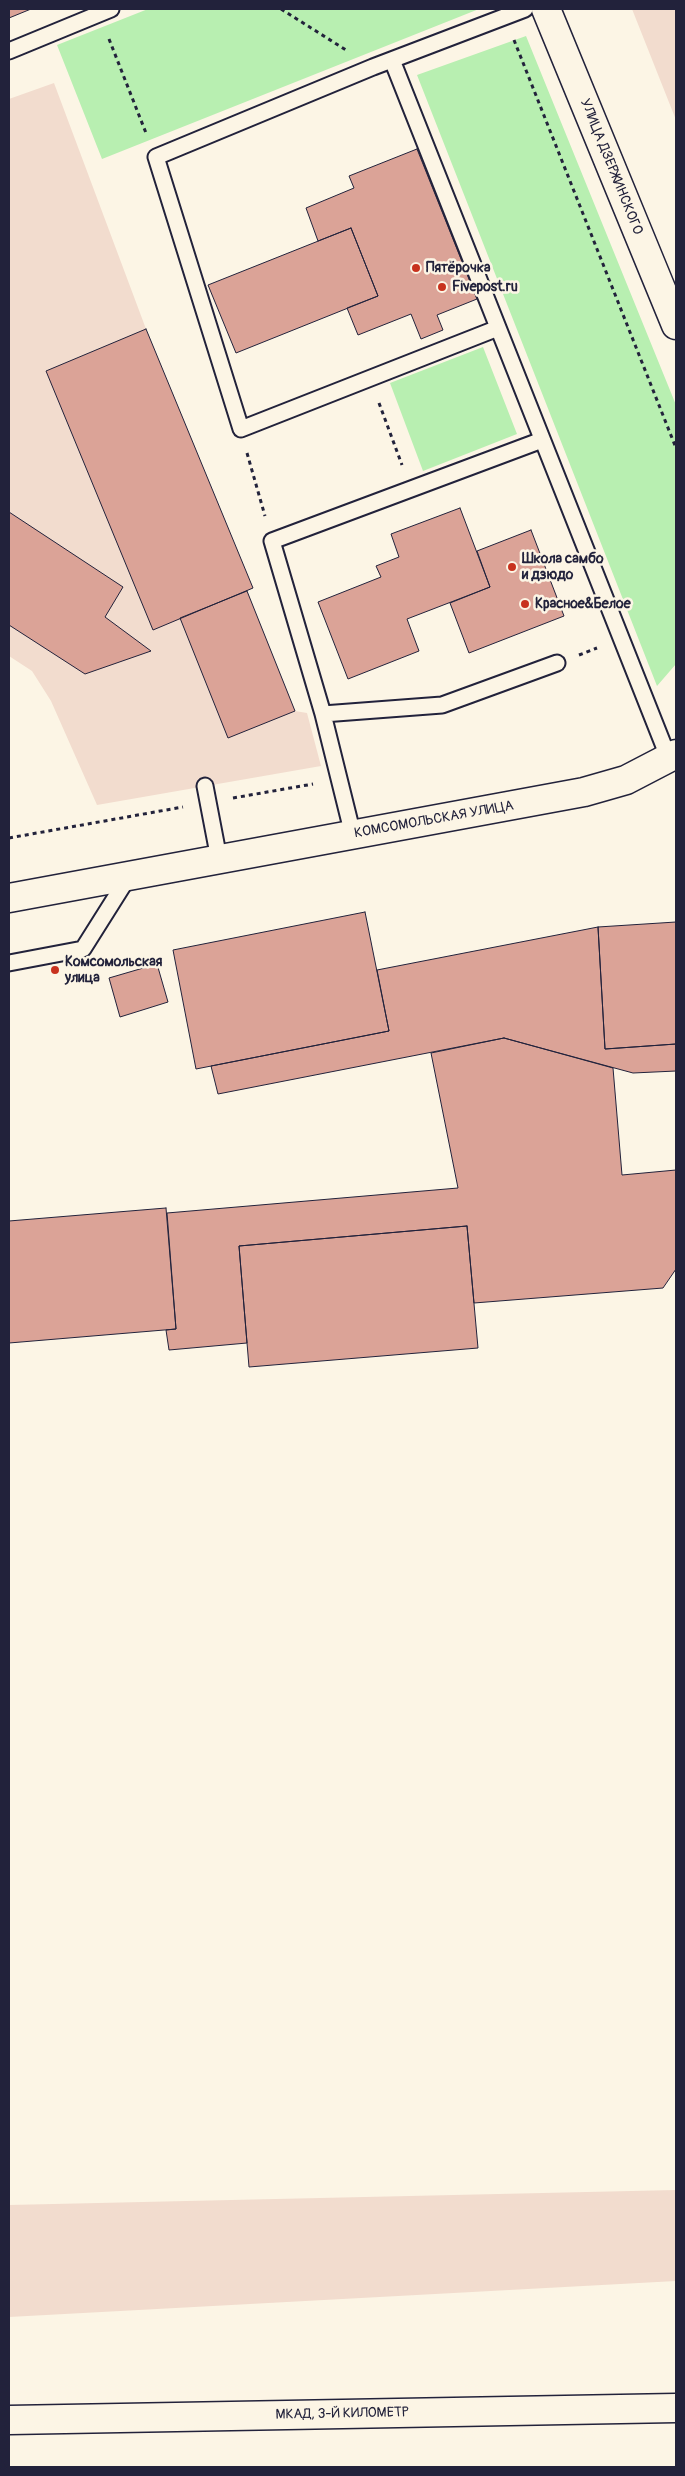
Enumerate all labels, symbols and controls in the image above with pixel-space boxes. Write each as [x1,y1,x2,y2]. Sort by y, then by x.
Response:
street label: УЛИЦА ДЗЕРЖИНСКОГО [576,97,646,237]
place label: Пятёрочка [426,260,490,276]
marker: Пятёрочка [410,262,422,274]
place label: Fivepost.ru [452,279,518,295]
marker: Fivepost.ru [436,281,448,293]
place label: Школа самбо и дзюдо [522,551,604,584]
marker: Школа самбо и дзюдо [506,561,518,573]
place label: Красное&Белое [535,596,631,612]
marker: Красное&Белое [519,598,531,610]
street label: КОМСОМОЛЬСКАЯ УЛИЦА [353,798,515,842]
place label: Комсомольская улица [65,954,162,986]
marker: Комсомольская улица [49,964,61,976]
street label: МКАД, 3-Й КИЛОМЕТР [275,2404,409,2424]

